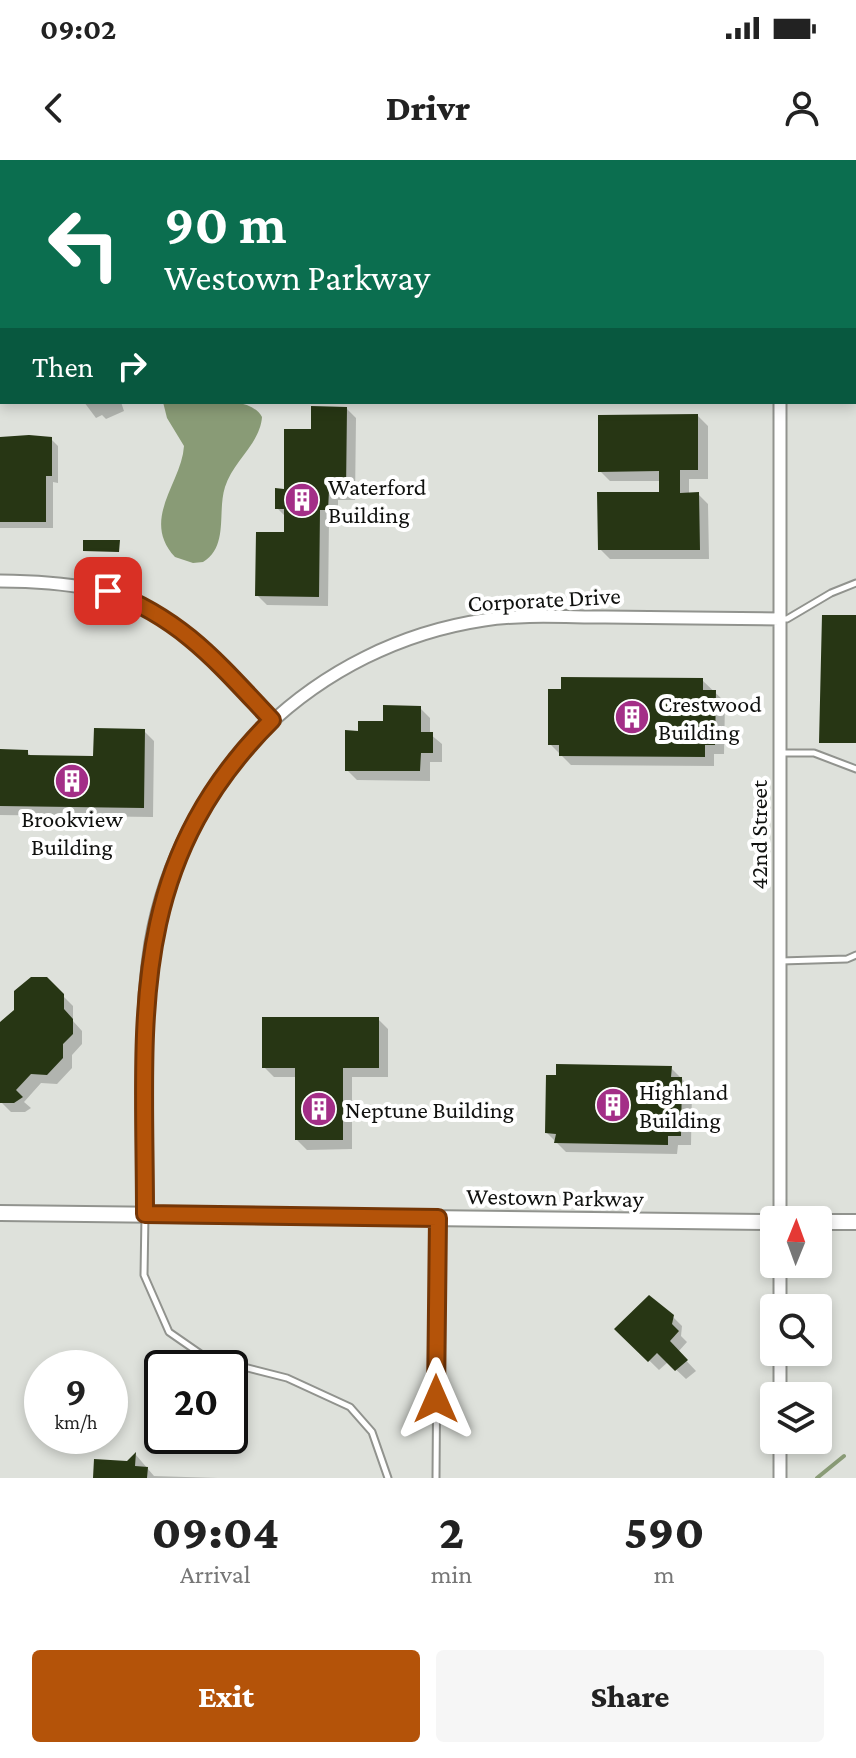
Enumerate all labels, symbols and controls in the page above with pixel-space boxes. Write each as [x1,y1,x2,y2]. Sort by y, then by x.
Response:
text: 09:02 [40,12,116,45]
icon: back [32,86,76,130]
icon: person [780,86,824,130]
text: Drivr [386,88,470,128]
icon: left [32,192,136,296]
text: 90 m [164,193,287,255]
text: Westown Parkway [164,258,430,298]
icon: right [110,344,154,388]
text: Then [32,350,94,383]
place label: Waterford Building [328,473,427,528]
building icon: Waterford Building [283,481,321,519]
pin [74,557,142,625]
icon: arrive [86,569,130,613]
street label: Corporate Drive [467,582,621,616]
place label: Crestwood Building [658,690,762,745]
building icon: Crestwood Building [613,698,651,736]
building icon: Brookview Building [53,762,91,800]
street label: 42nd Street [745,779,772,890]
place label: Brookview Building [21,805,123,860]
place label: Highland Building [639,1078,729,1133]
building icon: Highland Building [594,1086,632,1124]
building icon: Neptune Building [300,1090,338,1128]
place label: Neptune Building [345,1096,515,1123]
street label: Westown Parkway [466,1182,645,1212]
north arrow [760,1206,832,1278]
map controls [760,1206,832,1454]
button: search [760,1294,832,1366]
speed limit sign: 20 [144,1350,248,1454]
position arrow [394,1357,478,1441]
text: 9 [65,1369,87,1414]
button: layers [760,1382,832,1454]
text: km/h [54,1411,98,1433]
text: 09:04 [152,1505,279,1558]
text: 2 [439,1505,464,1558]
text: 590 [624,1505,704,1558]
text: Arrival [180,1560,251,1589]
text: min [431,1560,472,1589]
text: m [654,1560,675,1589]
button: Exit [32,1650,420,1742]
button: Share [436,1650,824,1742]

